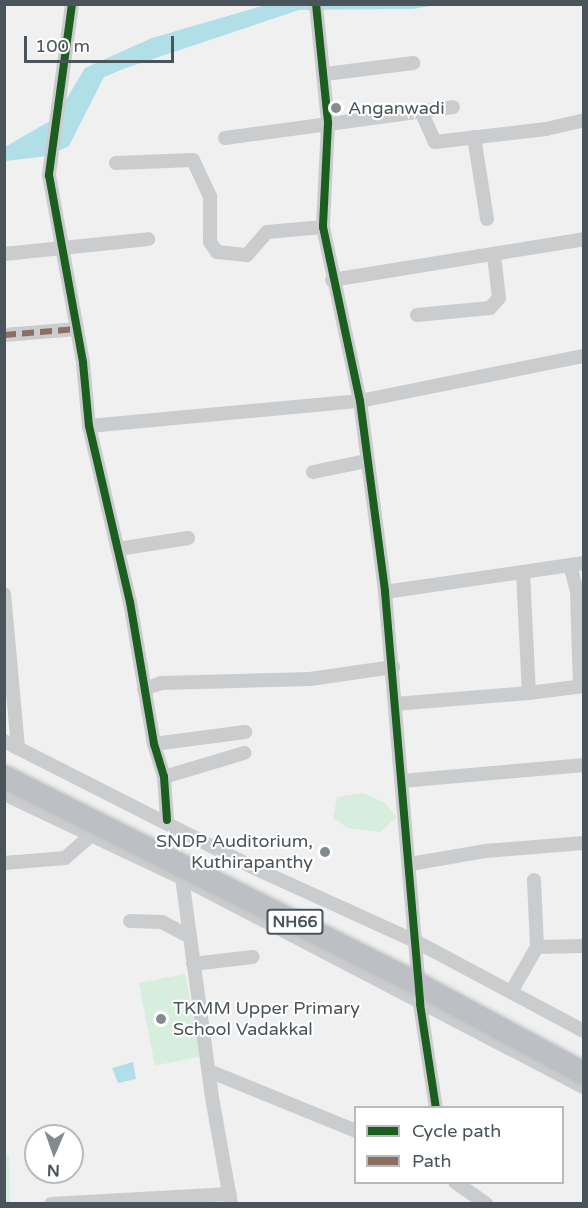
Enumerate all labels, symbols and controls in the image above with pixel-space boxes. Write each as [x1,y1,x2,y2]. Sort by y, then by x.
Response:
scale bar [27,24,177,62]
text: 100 m [35,35,90,57]
place label: Anganwadi [348,97,445,119]
marker: Anganwadi [329,101,343,115]
place label: SNDP Auditorium, Kuthirapanthy [156,831,313,874]
marker: SNDP Auditorium, Kuthirapanthy [318,845,332,859]
road number: NH66 [265,909,325,935]
place label: TKMM Upper Primary School Vadakkal [173,998,360,1040]
marker: TKMM Upper Primary School Vadakkal [154,1012,168,1026]
legend [354,1106,564,1184]
text: Cycle path [412,1120,501,1142]
north arrow [24,1124,84,1184]
text: Path [412,1150,451,1172]
text: N [47,1160,60,1180]

